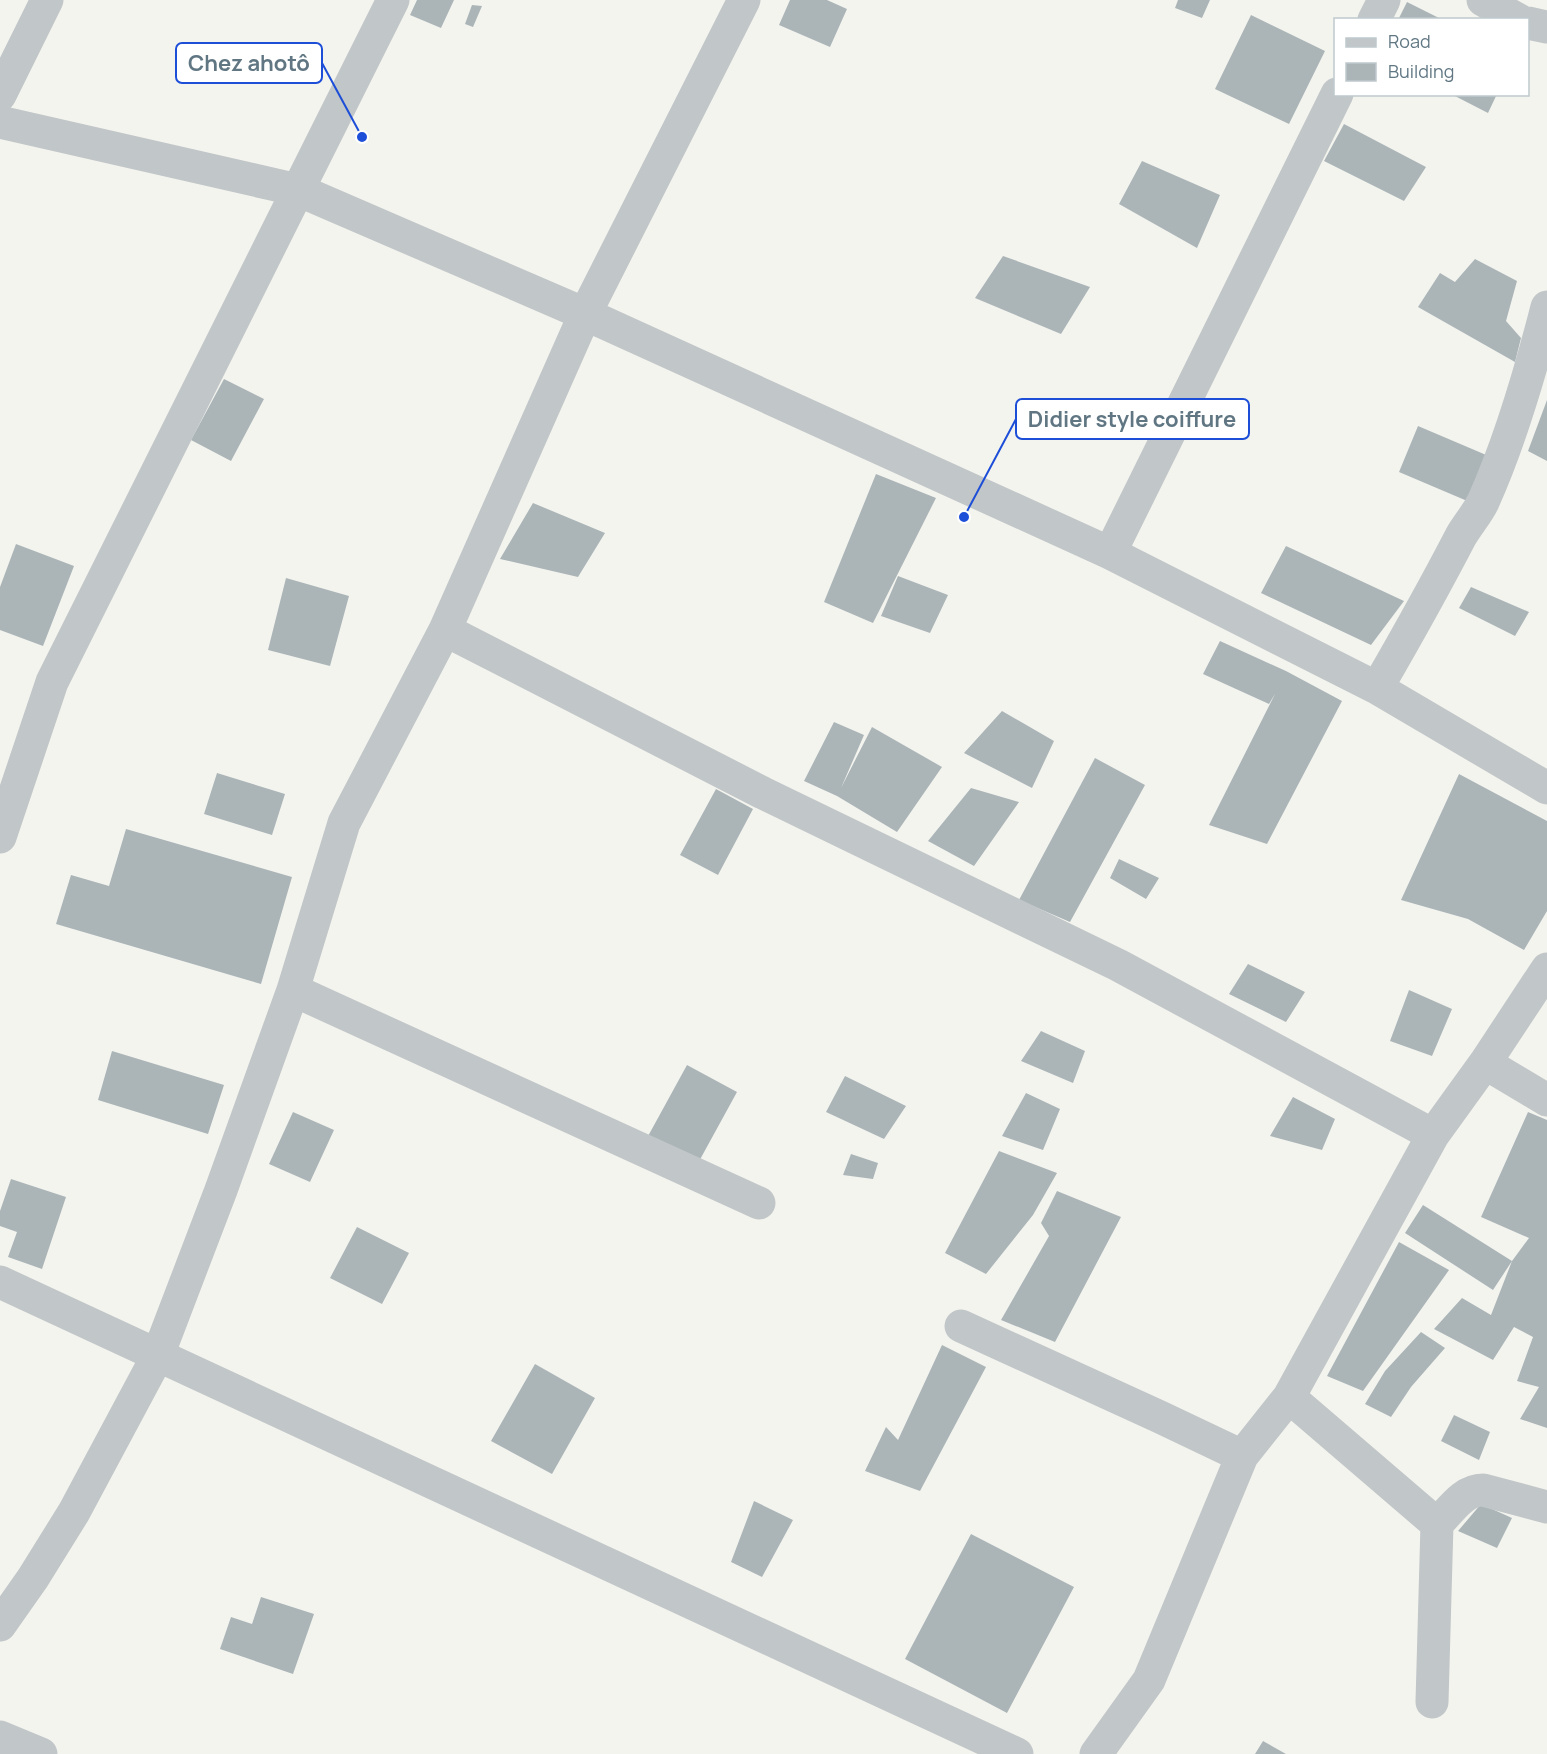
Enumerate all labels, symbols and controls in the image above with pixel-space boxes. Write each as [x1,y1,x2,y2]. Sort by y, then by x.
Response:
legend [1334,18,1529,96]
text: Road [1388,29,1431,53]
callout: Chez ahotô [176,43,322,83]
text: Chez ahotô [188,48,310,78]
text: Building [1388,59,1454,83]
callout: Didier style coiffure [1016,399,1249,439]
text: Didier style coiffure [1028,404,1236,434]

